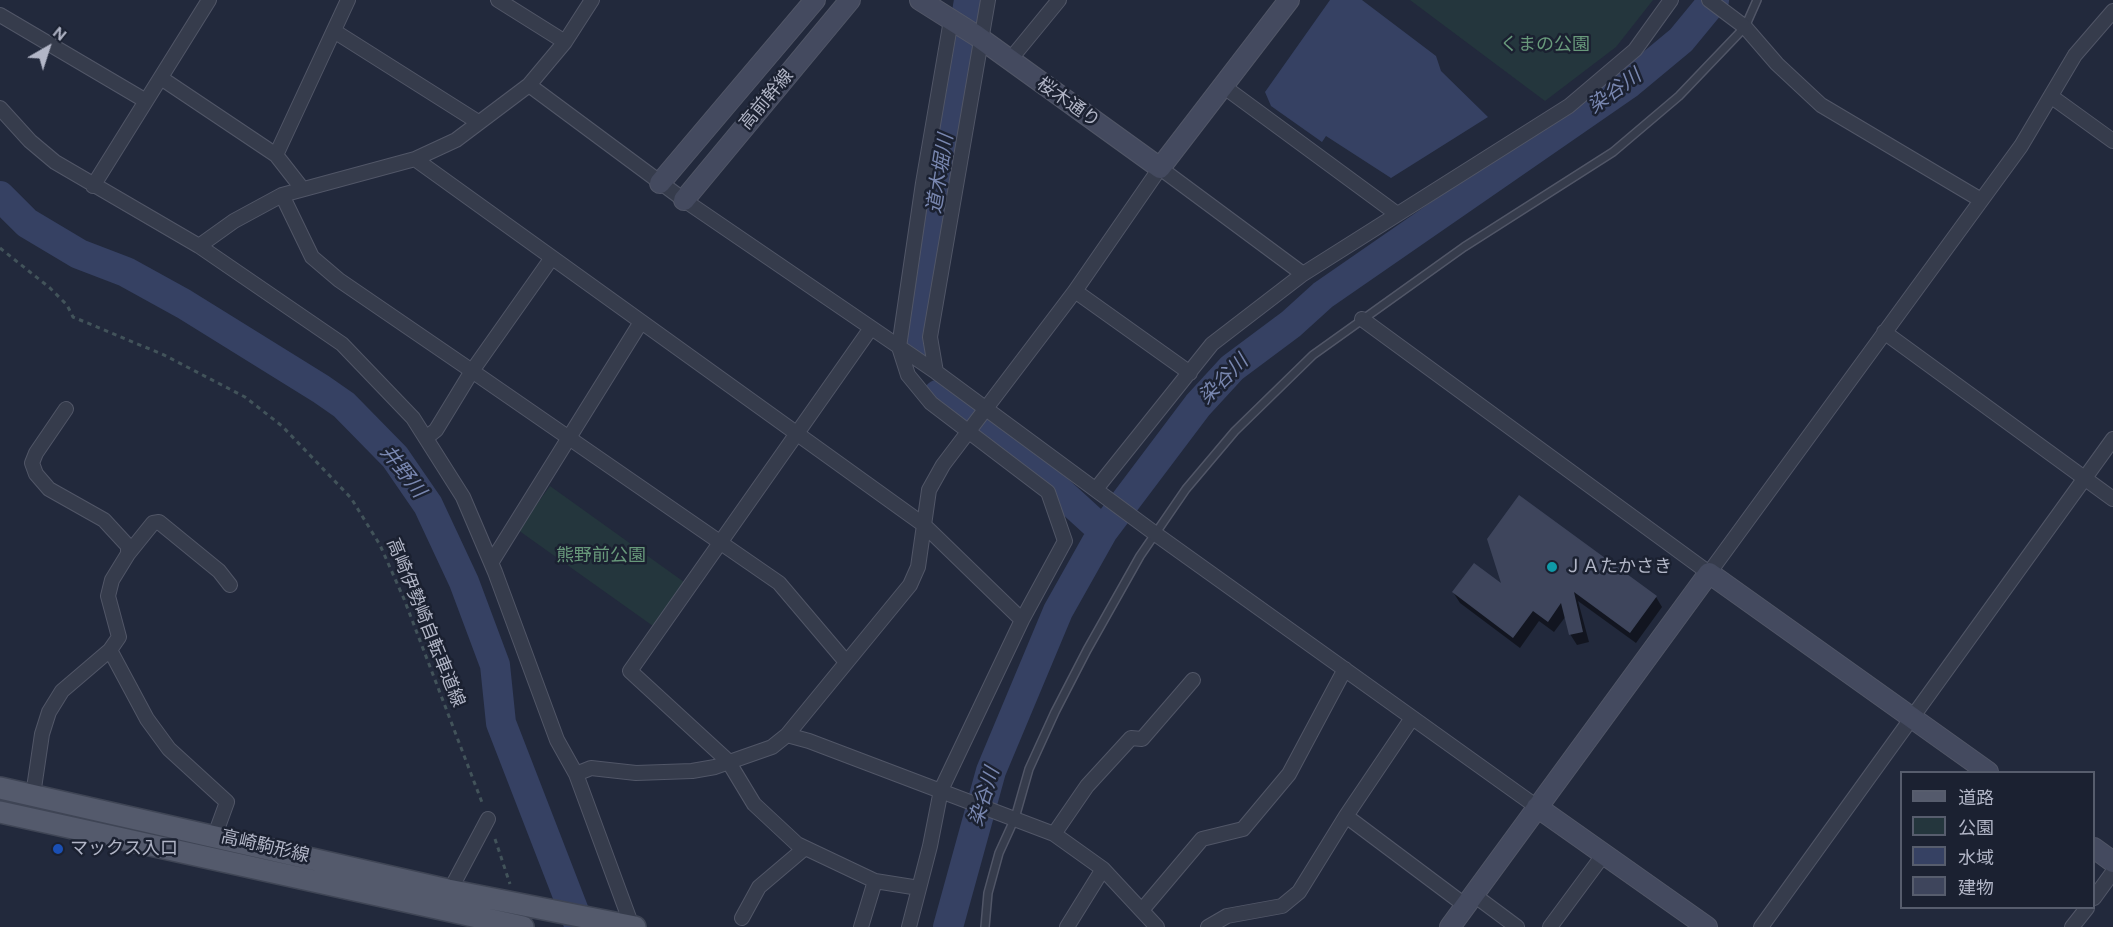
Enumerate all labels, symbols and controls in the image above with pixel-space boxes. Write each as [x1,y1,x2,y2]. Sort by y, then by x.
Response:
north arrow [18,18,78,78]
text: N [48,22,71,45]
park label: くまの公園 [1500,34,1590,56]
street label: 高前幹線 [736,65,798,135]
water label: 染谷川 [1584,65,1646,119]
street label: 桜木通り [1032,74,1104,132]
water label: 道木堀川 [923,133,959,215]
water label: 染谷川 [1194,350,1254,410]
water label: 井野川 [374,441,430,503]
street label: 高崎伊勢崎自転車道線 [381,536,469,710]
park label: 熊野前公園 [556,545,646,567]
place label: ＪＡたかさき [1564,556,1672,578]
marker: ＪＡたかさき [1545,560,1559,574]
water label: 染谷川 [965,765,1005,829]
legend [1900,771,2095,909]
text: 道路 [1958,786,1994,810]
text: 公園 [1958,816,1994,840]
street label: 高崎駒形線 [219,826,311,868]
place label: マックス入口 [70,838,178,860]
marker: マックス入口 [51,842,65,856]
text: 水域 [1958,846,1994,870]
text: 建物 [1958,876,1994,900]

